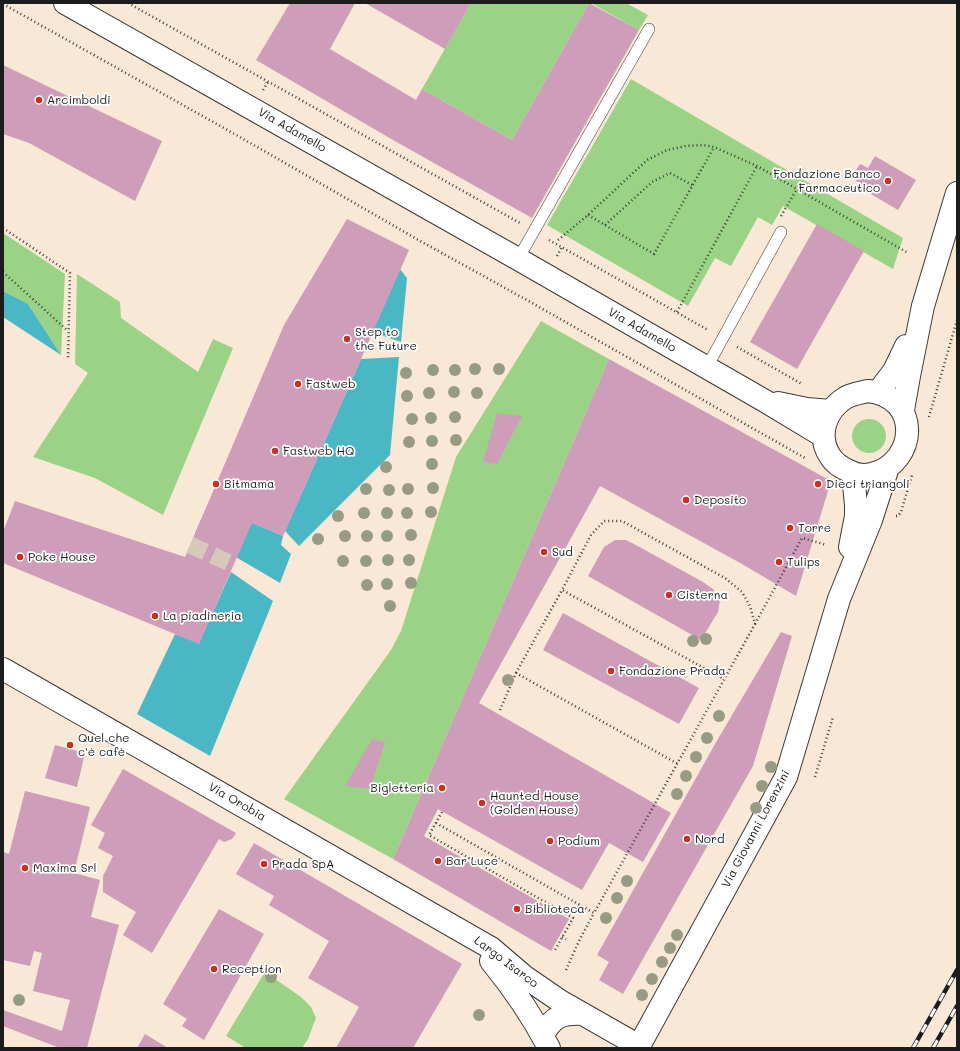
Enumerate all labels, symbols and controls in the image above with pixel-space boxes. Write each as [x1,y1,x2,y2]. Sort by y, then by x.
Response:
place label: Arcimboldi [47,93,111,107]
marker: Arcimboldi [34,95,44,105]
street label: Via Adamello [255,105,329,155]
place label: Fondazione Banco Farmaceutico [773,167,880,195]
marker: Fondazione Banco Farmaceutico [883,176,893,186]
street label: Via Adamello [605,305,679,355]
place label: Step to the Future [355,325,417,353]
marker: Step to the Future [342,334,352,344]
place label: Fastweb [306,377,356,391]
marker: Fastweb [293,379,303,389]
place label: Fastweb HQ [283,444,354,458]
marker: Fastweb HQ [270,446,280,456]
place label: Bitmama [224,477,274,491]
place label: Dieci triangoli [826,477,910,491]
marker: Bitmama [211,479,221,489]
marker: Dieci triangoli [813,479,823,489]
place label: Deposito [694,493,746,507]
marker: Deposito [681,495,691,505]
place label: Torre [798,521,831,535]
marker: Torre [785,523,795,533]
place label: Sud [552,545,573,559]
marker: Sud [539,547,549,557]
place label: Poke House [28,550,96,564]
marker: Poke House [15,552,25,562]
place label: Tulips [787,555,820,569]
marker: Tulips [774,557,784,567]
place label: Cisterna [677,588,728,602]
marker: Cisterna [664,590,674,600]
place label: La piadineria [163,609,242,623]
marker: La piadineria [150,611,160,621]
place label: Fondazione Prada [619,664,726,678]
marker: Fondazione Prada [606,666,616,676]
place label: Quel che c'è cafè [78,731,129,759]
marker: Quel che c'è cafè [65,740,75,750]
street label: Via Giovanni Lorenzini [719,768,793,890]
street label: Via Orobia [206,780,268,824]
place label: Bigletteria [370,781,434,795]
marker: Bigletteria [437,783,447,793]
place label: Haunted House (Golden House) [490,789,579,817]
marker: Haunted House (Golden House) [477,798,487,808]
place label: Nord [695,832,725,846]
place label: Podium [558,834,600,848]
marker: Nord [682,834,692,844]
marker: Podium [545,836,555,846]
place label: Bar Luce [446,854,498,868]
marker: Bar Luce [433,856,443,866]
place label: Prada SpA [272,857,334,871]
marker: Prada SpA [259,859,269,869]
place label: Maxima Srl [33,861,96,875]
marker: Maxima Srl [20,863,30,873]
place label: Biblioteca [525,902,585,916]
marker: Biblioteca [512,904,522,914]
street label: Largo Isarco [471,933,541,991]
place label: Reception [222,962,282,976]
marker: Reception [209,964,219,974]

